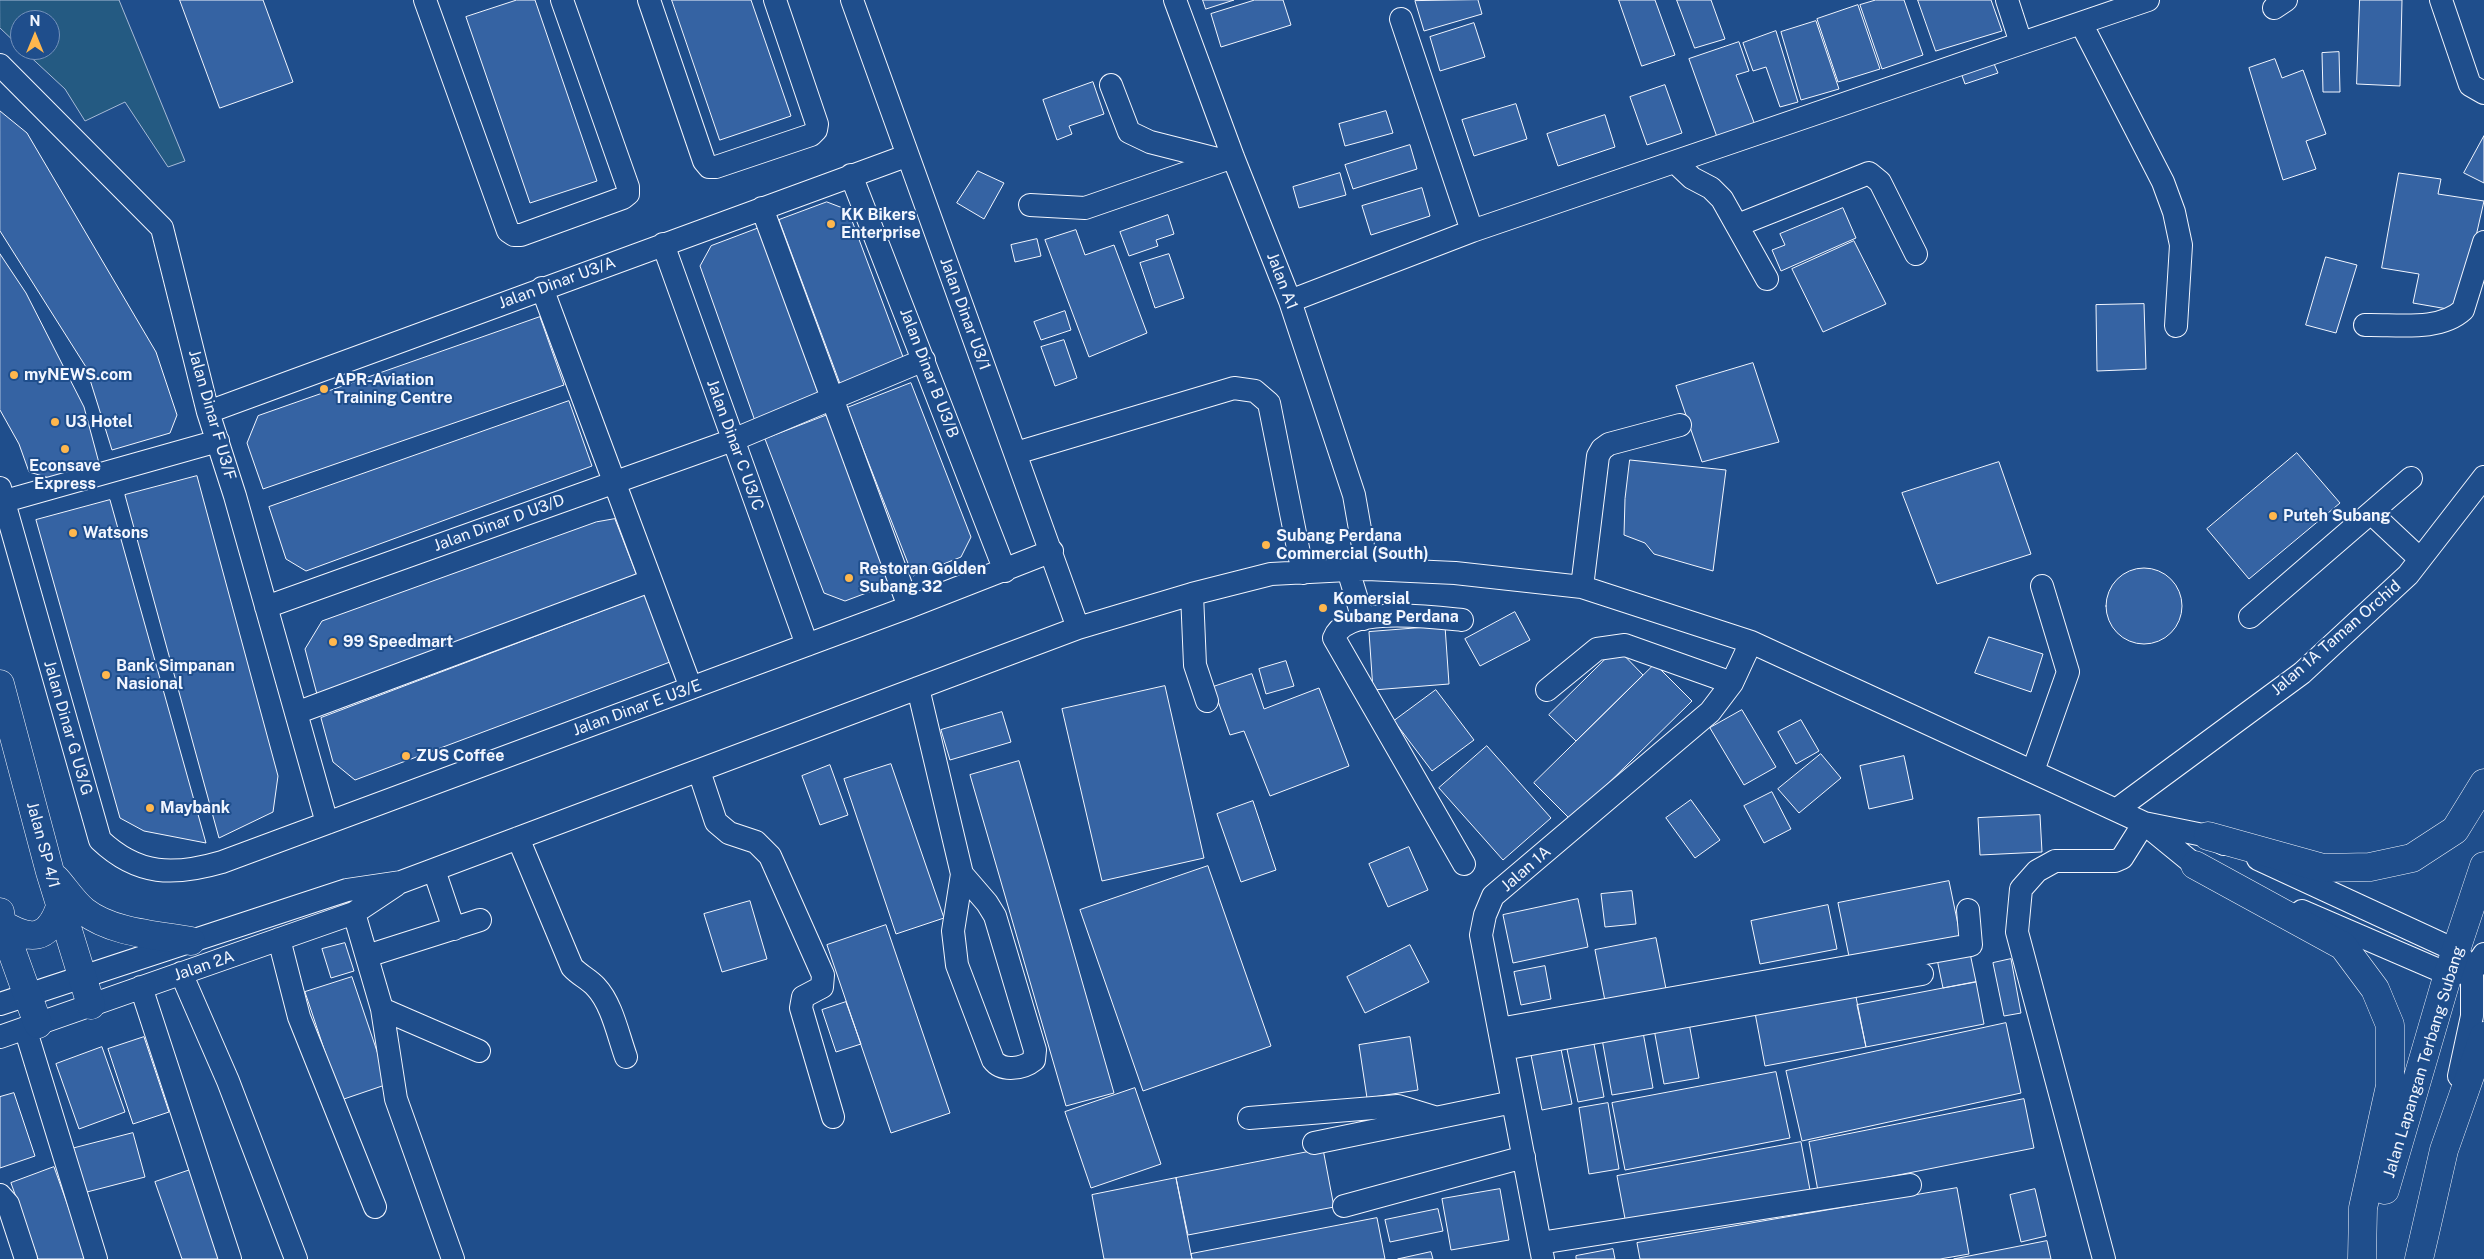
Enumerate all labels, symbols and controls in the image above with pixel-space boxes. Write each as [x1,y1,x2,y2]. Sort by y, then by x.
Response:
north arrow [10,10,60,60]
text: N [30,13,40,29]
place label: KK Bikers Enterprise [841,205,921,243]
marker: KK Bikers Enterprise [825,218,837,230]
street label: Jalan A1 [1262,250,1302,312]
street label: Jalan Dinar U3/A [496,253,618,313]
street label: Jalan Dinar U3/1 [936,255,994,373]
street label: Jalan Dinar B U3/B [895,305,963,441]
street label: Jalan Dinar F U3/F [184,347,240,483]
place label: myNEWS.com [24,365,132,385]
marker: myNEWS.com [8,369,20,381]
place label: APR-Aviation Training Centre [334,370,453,408]
street label: Jalan Dinar C U3/C [702,377,768,513]
marker: APR-Aviation Training Centre [318,383,330,395]
place label: U3 Hotel [65,412,133,432]
marker: U3 Hotel [49,416,61,428]
marker: Econsave Express [59,443,71,455]
place label: Econsave Express [29,456,101,494]
street label: Jalan Dinar D U3/D [431,490,567,556]
place label: Puteh Subang [2283,506,2391,526]
marker: Puteh Subang [2267,510,2279,522]
place label: Watsons [83,523,149,543]
place label: Subang Perdana Commercial (South) [1276,526,1429,564]
marker: Watsons [67,527,79,539]
marker: Subang Perdana Commercial (South) [1260,539,1272,551]
place label: Restoran Golden Subang 32 [859,559,986,597]
marker: Restoran Golden Subang 32 [843,572,855,584]
street label: Jalan 1A Taman Orchid [2267,576,2405,700]
place label: Komersial Subang Perdana [1333,589,1459,627]
marker: Komersial Subang Perdana [1317,602,1329,614]
place label: 99 Speedmart [343,632,453,652]
marker: 99 Speedmart [327,636,339,648]
place label: Bank Simpanan Nasional [116,656,235,694]
street label: Jalan Dinar G U3/G [40,658,96,798]
marker: Bank Simpanan Nasional [100,669,112,681]
street label: Jalan Dinar E U3/E [570,676,704,740]
place label: ZUS Coffee [416,746,504,766]
marker: ZUS Coffee [400,750,412,762]
place label: Maybank [160,798,230,818]
street label: Jalan SP 4/1 [22,800,64,890]
marker: Maybank [144,802,156,814]
street label: Jalan 1A [1497,842,1555,896]
street label: Jalan Lapangan Terbang Subang [2380,944,2468,1180]
street label: Jalan 2A [171,947,237,985]

